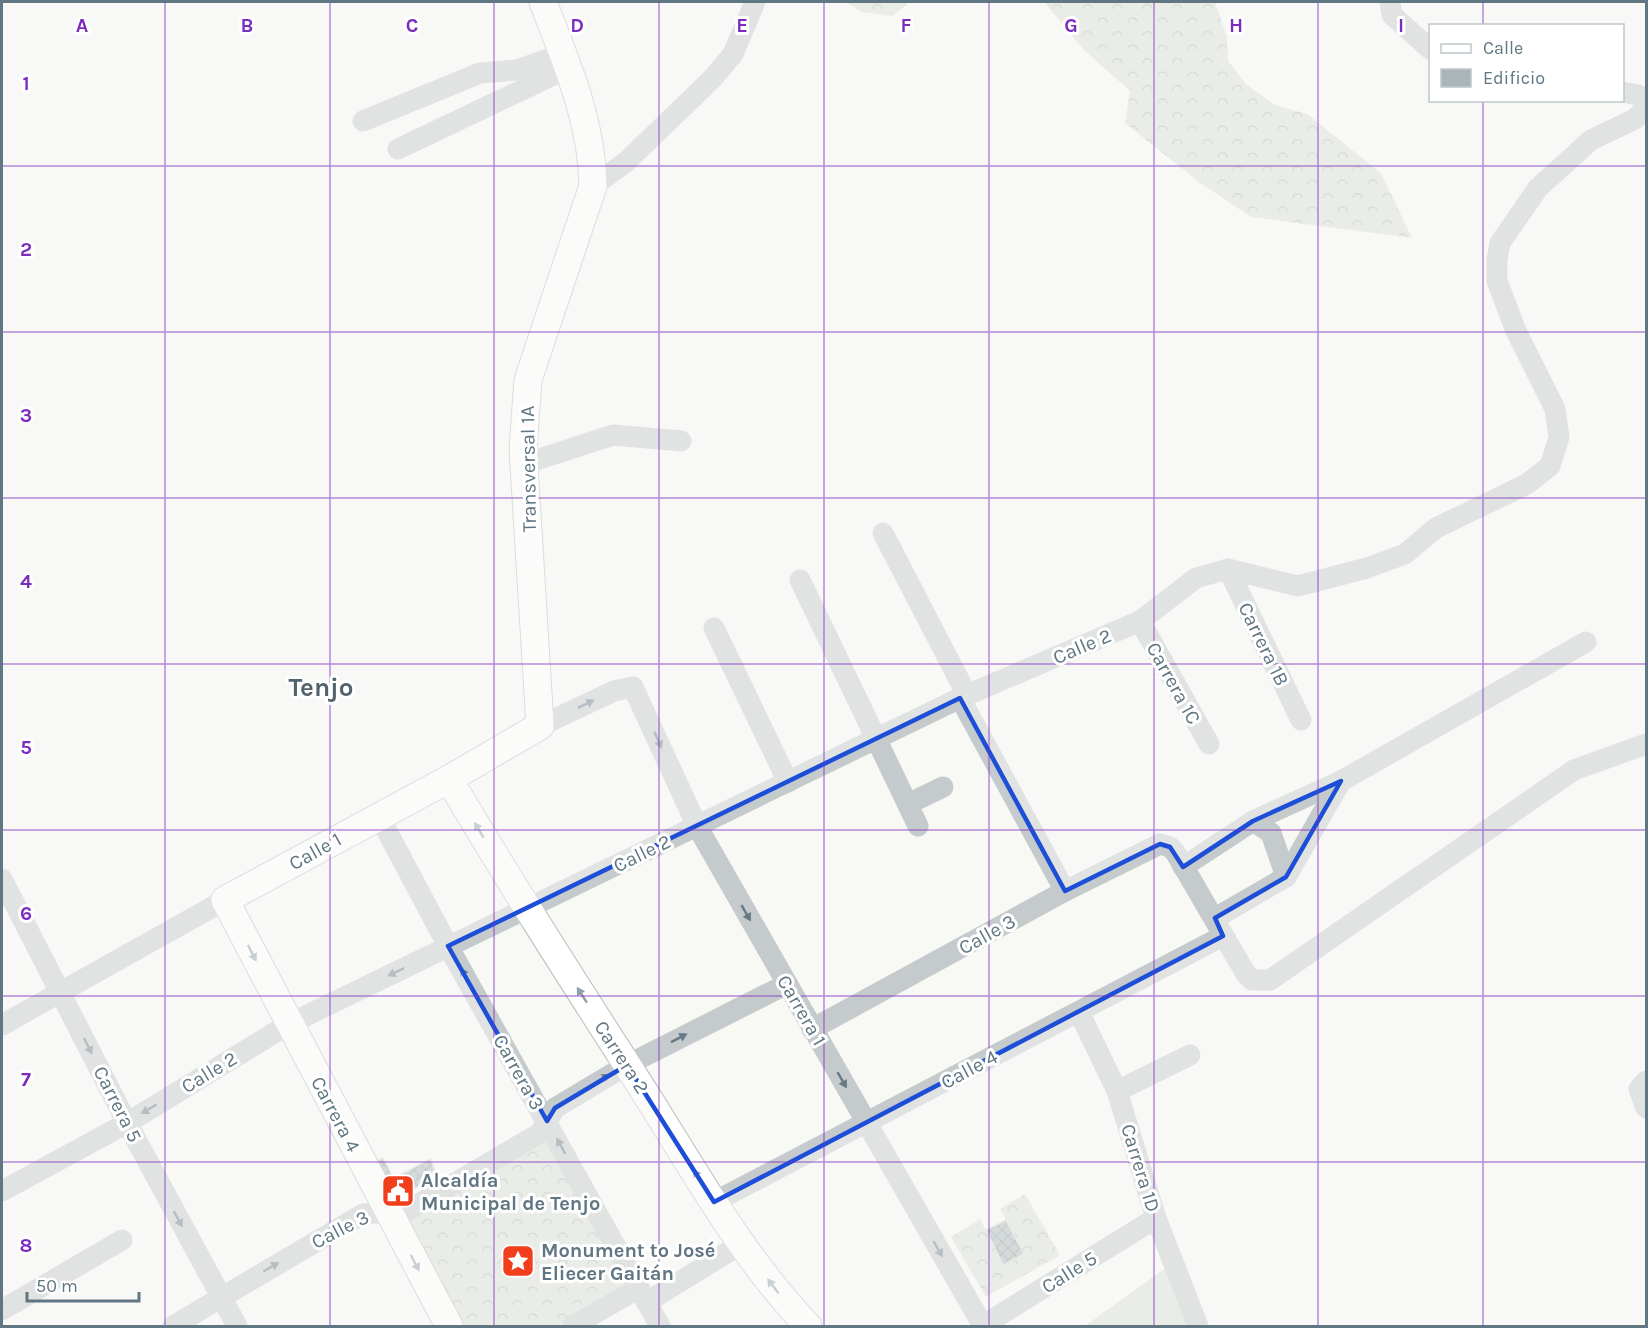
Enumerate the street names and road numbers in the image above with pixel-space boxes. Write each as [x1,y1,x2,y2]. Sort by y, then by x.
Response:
street label: Transversal 1A [516,405,541,533]
street label: Carrera 1B [1233,599,1294,690]
street label: Calle 2 [1050,624,1115,669]
street label: Carrera 1C [1142,638,1205,728]
street label: Calle 1 [285,828,345,875]
street label: Calle 2 [610,830,675,877]
street label: Calle 3 [955,910,1020,959]
street label: Carrera 1 [772,971,831,1050]
street label: Carrera 2 [589,1016,654,1098]
street label: Carrera 3 [488,1030,549,1114]
street label: Calle 4 [937,1045,1001,1094]
street label: Calle 2 [177,1047,241,1098]
street label: Carrera 5 [89,1062,146,1146]
street label: Carrera 4 [306,1073,365,1156]
street label: Carrera 1D [1116,1121,1165,1215]
street label: Calle 3 [308,1205,373,1254]
street label: Calle 5 [1037,1247,1101,1298]

